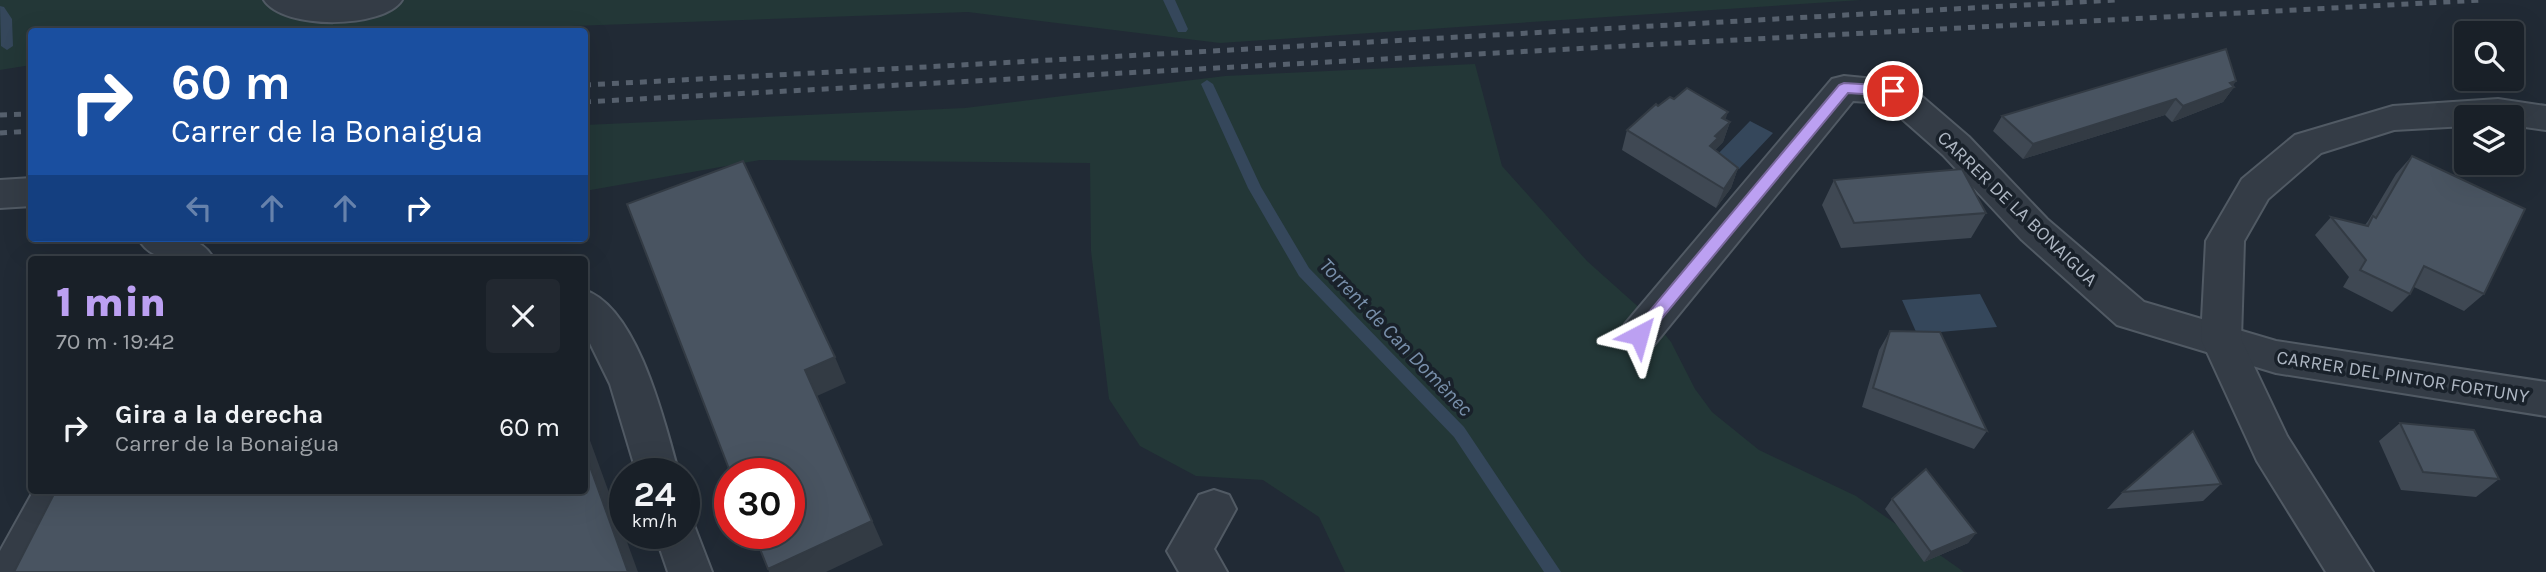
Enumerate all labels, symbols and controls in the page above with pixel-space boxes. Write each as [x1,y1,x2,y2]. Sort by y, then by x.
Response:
map controls [2454,21,2524,175]
button: search [2454,21,2524,91]
text: 60 m [171,54,291,111]
icon: right [56,56,147,147]
pin [1863,61,1923,121]
icon: arrive [1874,72,1912,110]
button: layers [2454,105,2524,175]
text: Carrer de la Bonaigua [171,113,483,150]
street label: CARRER DE LA BONAIGUA [1933,127,2102,291]
icon: left [180,189,218,227]
icon: ahead [253,189,291,227]
icon: ahead [326,189,364,227]
icon: right [399,189,437,227]
water label: Torrent de Can Domènec [1314,253,1478,421]
text: 1 min [56,277,166,327]
button: close [486,279,560,353]
position arrow [1602,298,1676,372]
text: 70 m · 19:42 [56,328,175,355]
street label: CARRER DEL PINTOR FORTUNY [2275,346,2531,408]
text: Gira a la derecha [115,399,324,430]
icon: right [56,409,94,447]
text: 60 m [499,412,560,443]
text: Carrer de la Bonaigua [115,430,339,457]
speed limit sign: 30 [714,458,805,549]
text: 24 [634,474,676,515]
text: km/h [632,510,677,532]

